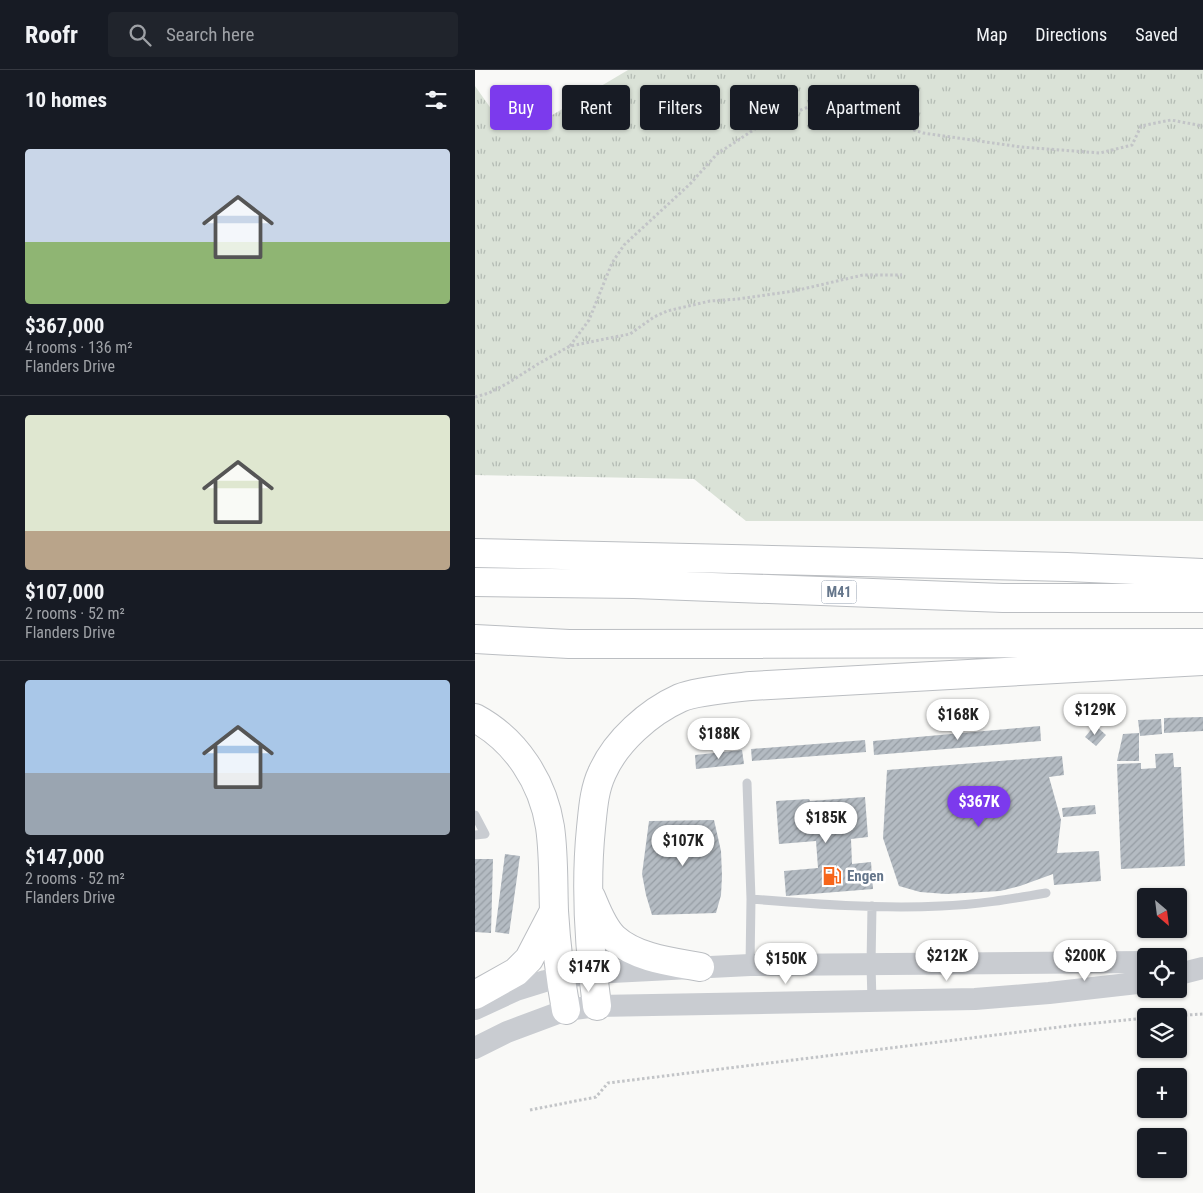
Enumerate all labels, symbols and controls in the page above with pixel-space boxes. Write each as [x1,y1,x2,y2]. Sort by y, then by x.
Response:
search box [108,12,458,57]
text: Roofr [25,21,78,49]
icon: search [126,21,154,49]
text: Search here [166,23,254,46]
text: Map [976,24,1007,45]
text: Directions [1035,24,1107,45]
text: Saved [1135,24,1178,45]
chip: Buy [490,85,552,130]
chip: Rent [562,85,630,130]
chip: Filters [640,85,720,130]
chip: New [730,85,798,130]
chip: Apartment [808,85,919,130]
icon: filters [422,86,450,114]
text: 10 homes [25,88,107,112]
icon: home [193,182,283,272]
text: $367,000 [25,314,104,338]
text: 4 rooms · 136 m² [25,338,133,357]
text: Flanders Drive [25,357,115,376]
icon: home [193,447,283,537]
text: $107,000 [25,580,104,604]
road number: M41 [821,581,857,604]
text: 2 rooms · 52 m² [25,604,125,623]
text: Flanders Drive [25,623,115,642]
pin: $129K [1060,694,1130,736]
pin: $168K [923,698,993,741]
text: $129K [1074,700,1116,719]
text: $168K [937,705,979,724]
icon: home [193,712,283,802]
pin: $188K [684,718,754,760]
text: $188K [698,724,740,743]
pin: $367K [944,786,1014,828]
text: $367K [958,792,1000,811]
pin: $185K [791,802,861,844]
text: $185K [805,808,847,827]
pin: $107K [648,824,718,867]
text: $107K [662,831,704,850]
text: $147,000 [25,845,104,869]
fuel station icon: Engen [821,865,843,887]
place label: Engen [847,867,884,885]
text: 2 rooms · 52 m² [25,869,125,888]
text: Flanders Drive [25,888,115,907]
north arrow [1137,888,1187,938]
map controls [1137,888,1187,1178]
pin: $212K [912,940,982,982]
pin: $200K [1050,940,1120,982]
pin: $150K [751,942,821,985]
text: $212K [926,946,968,965]
text: $200K [1064,946,1106,965]
button: locate [1137,948,1187,998]
text: $150K [765,949,807,968]
pin: $147K [554,950,624,993]
text: $147K [568,957,610,976]
button: layers [1137,1008,1187,1058]
button: + [1137,1068,1187,1118]
button: − [1137,1128,1187,1178]

